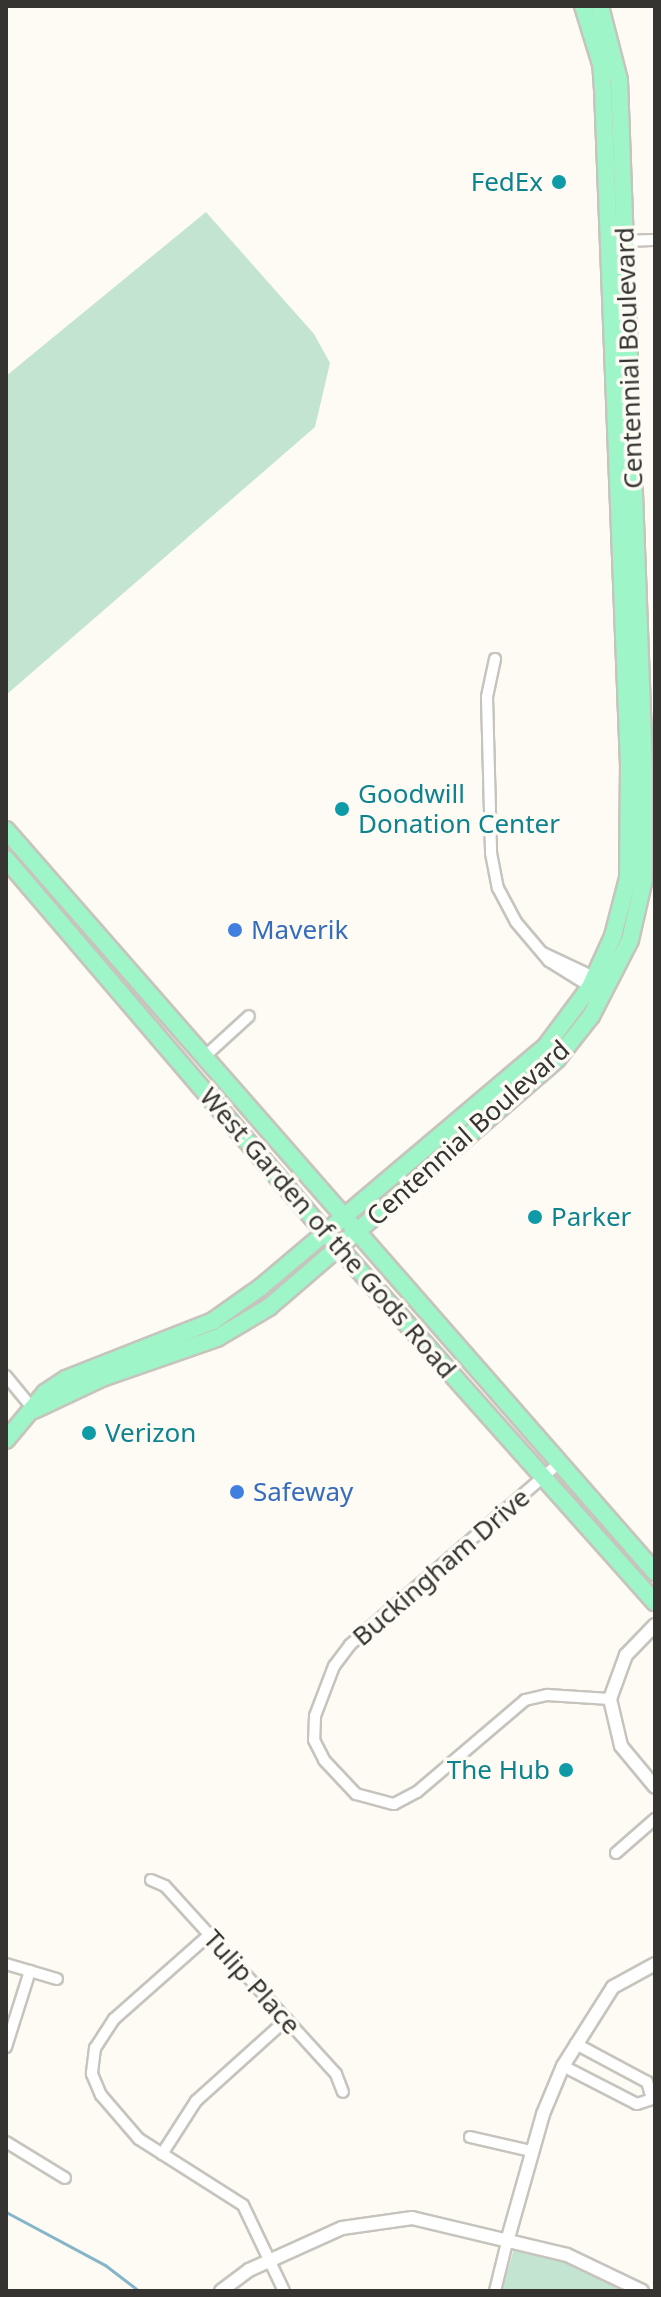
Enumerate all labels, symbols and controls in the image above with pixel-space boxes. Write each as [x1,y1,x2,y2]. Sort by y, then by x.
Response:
place label: FedEx [471,166,543,198]
marker: FedEx [550,173,568,191]
street label: Centennial Boulevard [609,227,649,489]
place label: Goodwill Donation Center [358,778,560,840]
marker: Goodwill Donation Center [333,800,351,818]
place label: Maverik [251,914,348,946]
marker: Maverik [226,921,244,939]
street label: Centennial Boulevard [360,1034,576,1232]
street label: West Garden of the Gods Road [193,1081,463,1385]
place label: Parker [551,1201,631,1233]
marker: Parker [526,1208,544,1226]
place label: Verizon [105,1417,196,1449]
marker: Verizon [80,1424,98,1442]
place label: Safeway [253,1476,353,1508]
street label: Buckingham Drive [346,1482,536,1652]
marker: Safeway [228,1483,246,1501]
place label: The Hub [447,1754,550,1786]
marker: The Hub [557,1761,575,1779]
street label: Tulip Place [197,1923,307,2041]

